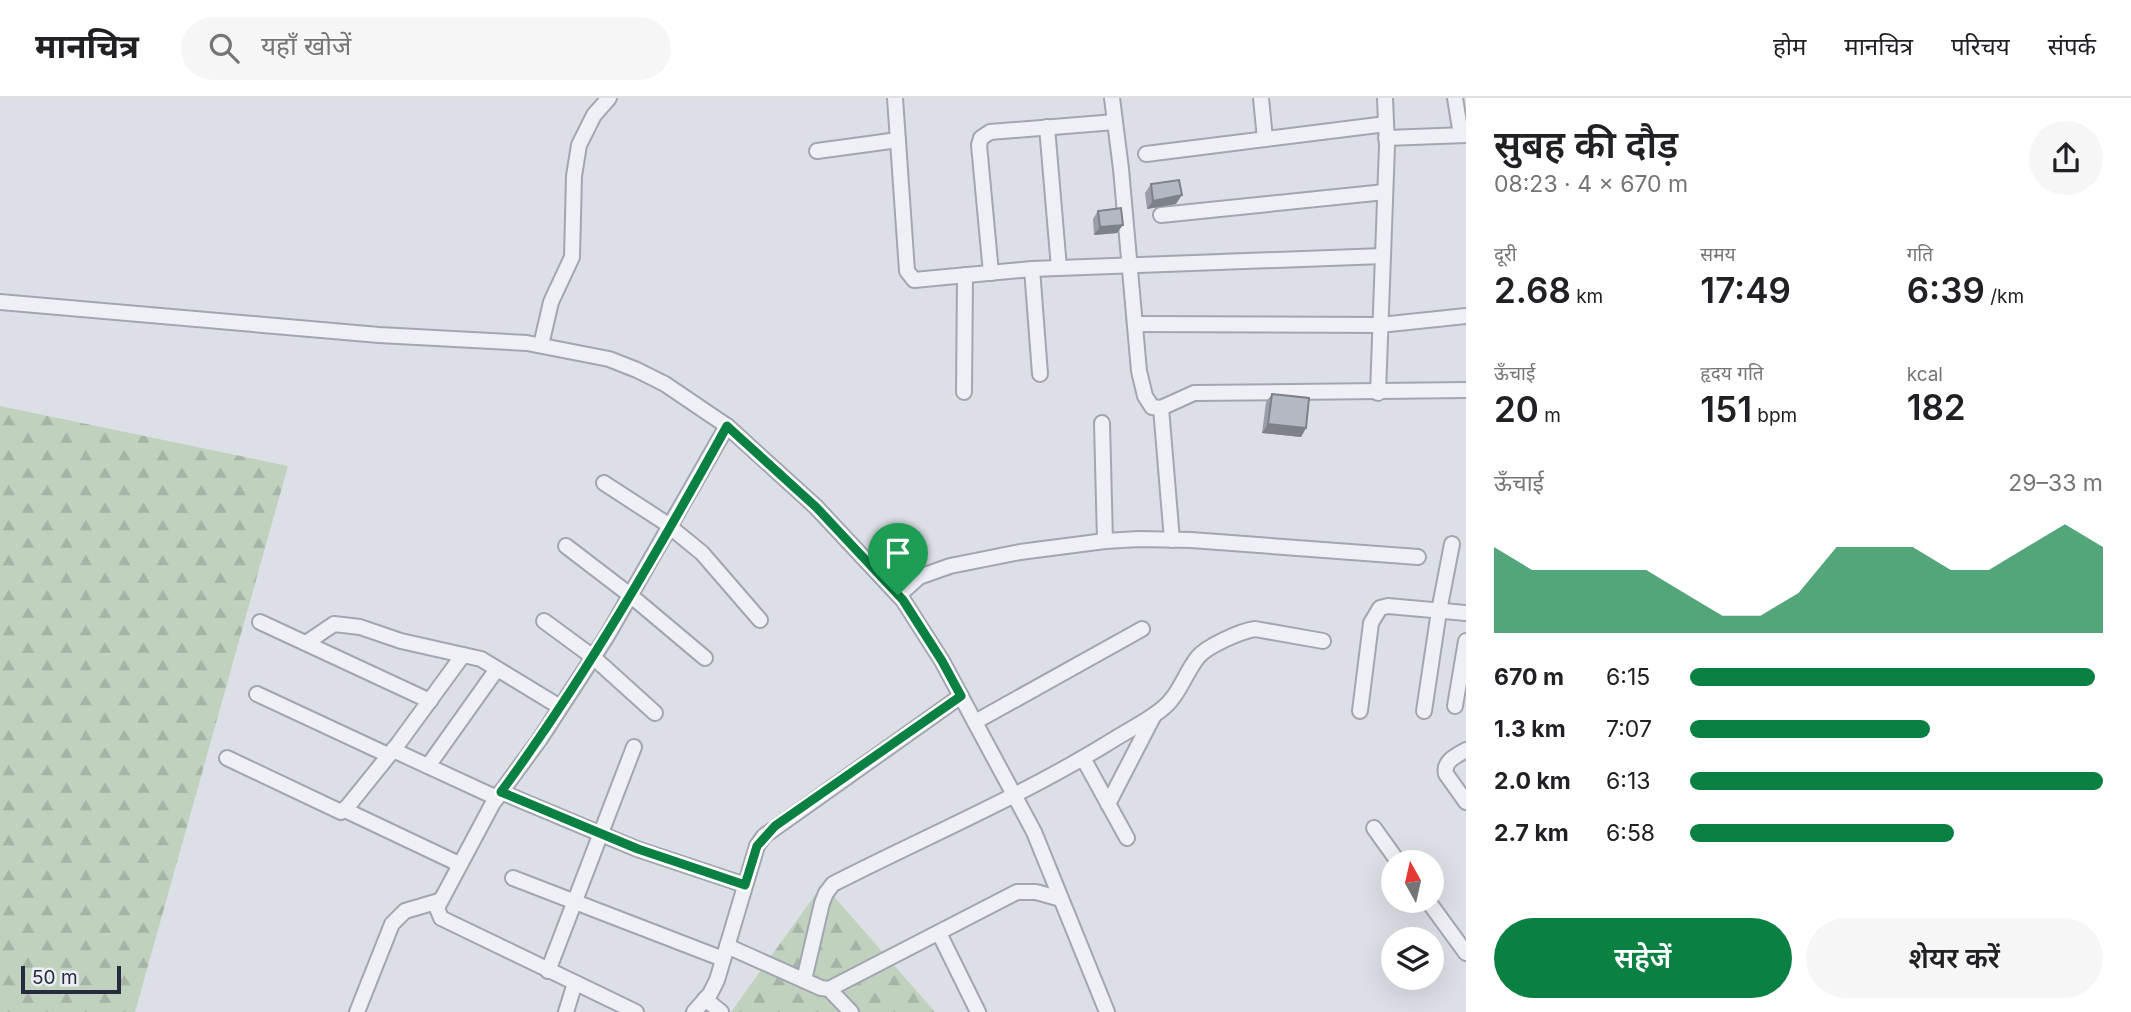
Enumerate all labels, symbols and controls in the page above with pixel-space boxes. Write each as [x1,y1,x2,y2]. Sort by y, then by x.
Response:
search box [181,17,671,80]
text: मानचित्र [35,26,139,66]
icon: search [205,29,243,67]
text: यहाँ खोजें [261,30,351,61]
text: होम [1773,32,1806,61]
text: मानचित्र [1844,32,1913,61]
text: परिचय [1951,32,2010,61]
text: संपर्क [2048,32,2096,61]
text: सुबह की दौड़ [1494,121,1678,167]
button: share [2029,121,2103,195]
text: 08:23 · 4 × 670 m [1494,170,1688,198]
text: दूरी [1494,243,1517,266]
text: समय [1700,243,1736,266]
text: गति [1907,243,1933,266]
text: 2.68 [1494,269,1571,311]
text: 17:49 [1700,269,1791,311]
text: 6:39 [1907,269,1985,311]
text: km [1571,285,1603,308]
text: /km [1985,285,2024,308]
text: ऊँचाई [1494,362,1535,385]
text: हृदय गति [1700,362,1764,385]
text: kcal [1907,363,1943,386]
text: 182 [1907,386,1966,428]
text: 20 [1494,388,1539,430]
text: 151 [1700,388,1752,430]
text: m [1539,404,1561,427]
text: bpm [1752,404,1797,427]
text: ऊँचाई [1494,469,1544,497]
text: 29–33 m [2008,469,2103,497]
pin [868,523,928,595]
icon: arrive [879,534,917,572]
text: 670 m [1494,663,1564,691]
text: 6:15 [1606,663,1650,691]
text: 1.3 km [1494,715,1566,743]
text: 7:07 [1606,715,1652,743]
text: 2.0 km [1494,767,1571,795]
text: 6:13 [1606,767,1650,795]
text: 2.7 km [1494,819,1569,847]
text: 6:58 [1606,819,1655,847]
north arrow [1381,850,1444,914]
map controls [1381,850,1444,990]
button: सहेजें [1494,918,1792,998]
button: शेयर करें [1806,918,2103,998]
button: layers [1381,927,1444,990]
scale bar [21,963,121,995]
text: 50 m [32,966,78,989]

